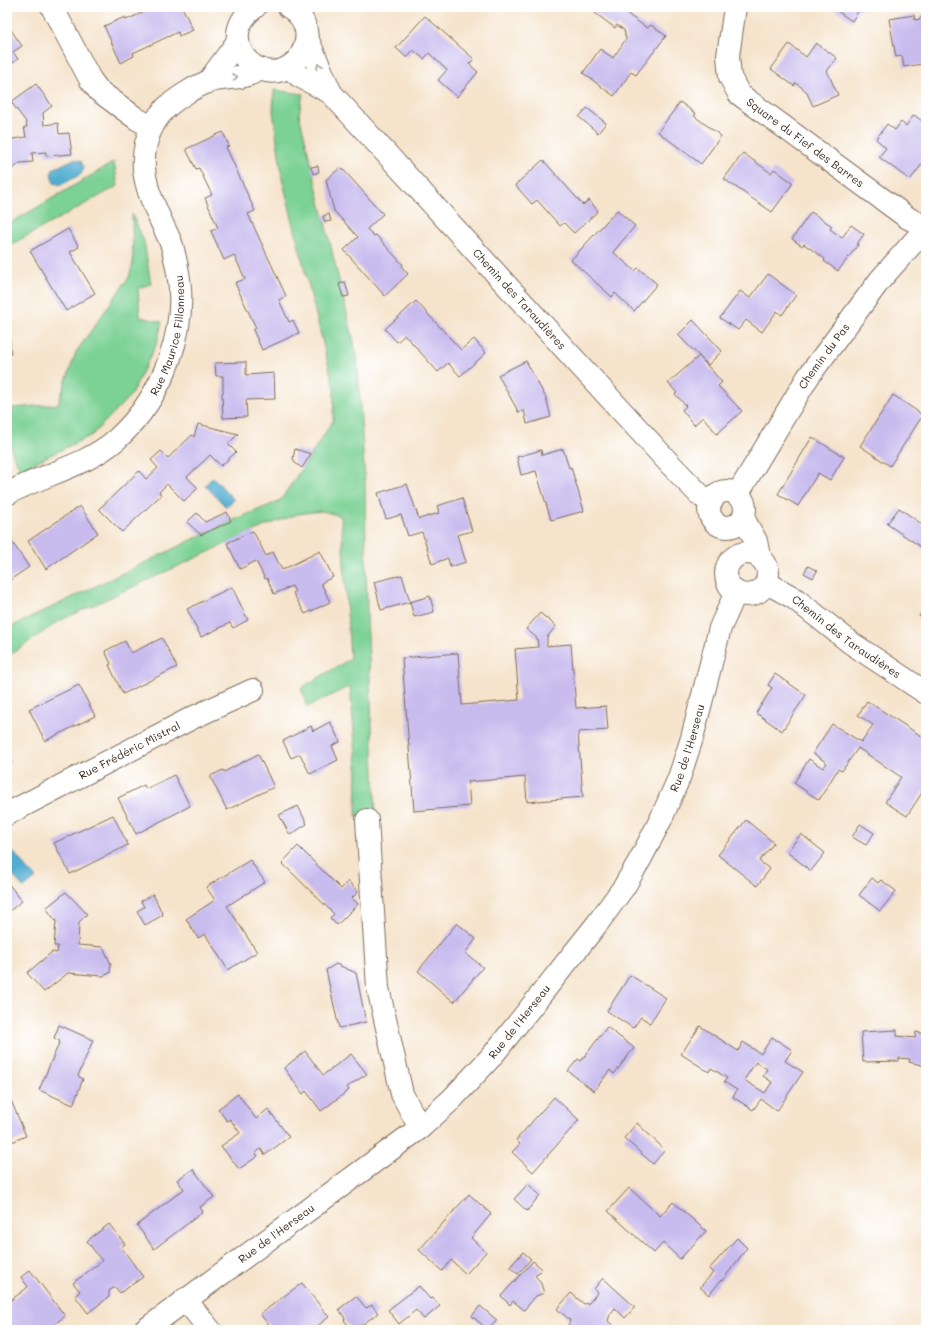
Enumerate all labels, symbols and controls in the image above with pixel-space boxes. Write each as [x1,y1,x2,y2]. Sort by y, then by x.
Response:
one-way arrow [316,62,323,70]
one-way arrow [232,74,238,82]
street label: Square du Fief des Barres [744,94,867,190]
street label: Chemin des Taraudières [470,245,570,353]
street label: Rue Maurice Fillonneau [146,274,187,398]
street label: Chemin du Pas [795,320,853,392]
street label: Chemin des Taraudières [789,591,904,681]
street label: Rue de l'Herseau [666,702,707,794]
street label: Rue Frédéric Mistral [76,718,182,782]
street label: Rue de l'Herseau [485,981,553,1062]
street label: Rue de l'Herseau [235,1200,317,1266]

